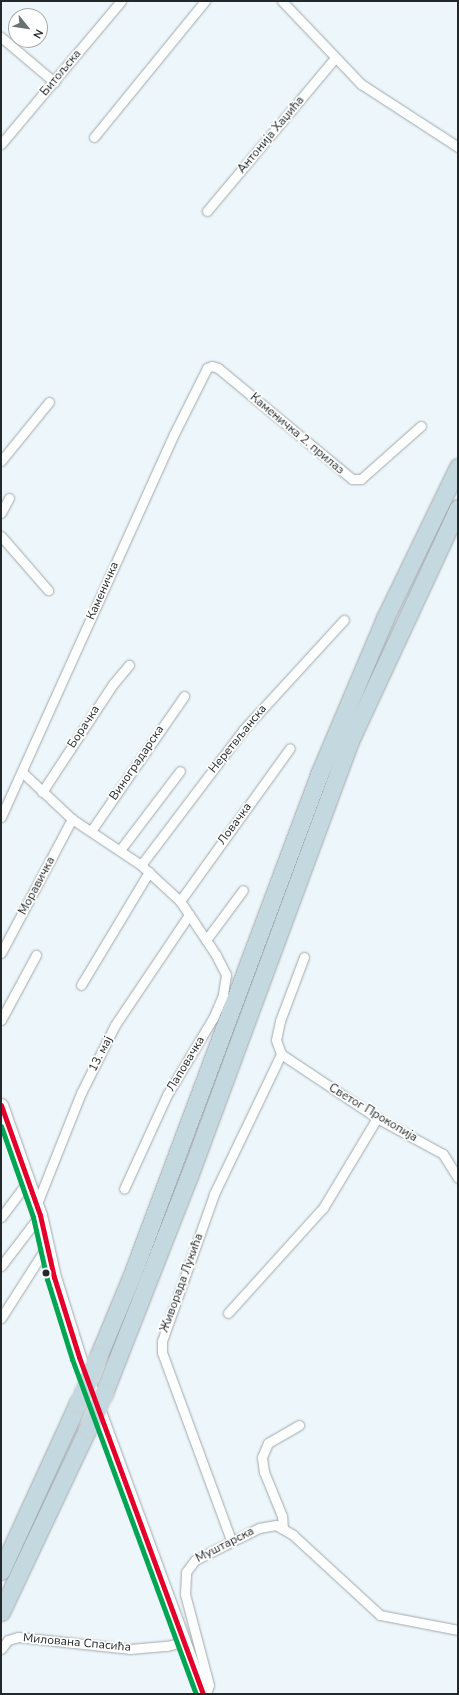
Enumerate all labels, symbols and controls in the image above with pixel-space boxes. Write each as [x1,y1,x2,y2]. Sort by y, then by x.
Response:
north arrow [8,8,48,48]
text: N [29,26,47,41]
street label: Битољска [38,47,84,99]
street label: Антонија Хаџића [235,94,307,176]
street label: Каменичка 2. прилаз [247,390,347,478]
street label: Каменичка [84,560,122,622]
street label: Неретвљанска [206,702,270,776]
street label: Борачка [65,703,103,751]
street label: Виноградарска [107,723,167,803]
street label: Ловачка [215,800,255,848]
street label: Моравичка [16,855,58,917]
street label: 13. мај [86,1034,116,1074]
street label: Лаповачка [164,1034,208,1094]
street label: Светог Прокопија [326,1081,420,1145]
street label: Живорада Лукића [157,1232,207,1334]
unlabelled marker [41,1268,51,1278]
street label: Муштарска [193,1524,257,1566]
street label: Милована Спасића [22,1631,132,1655]

